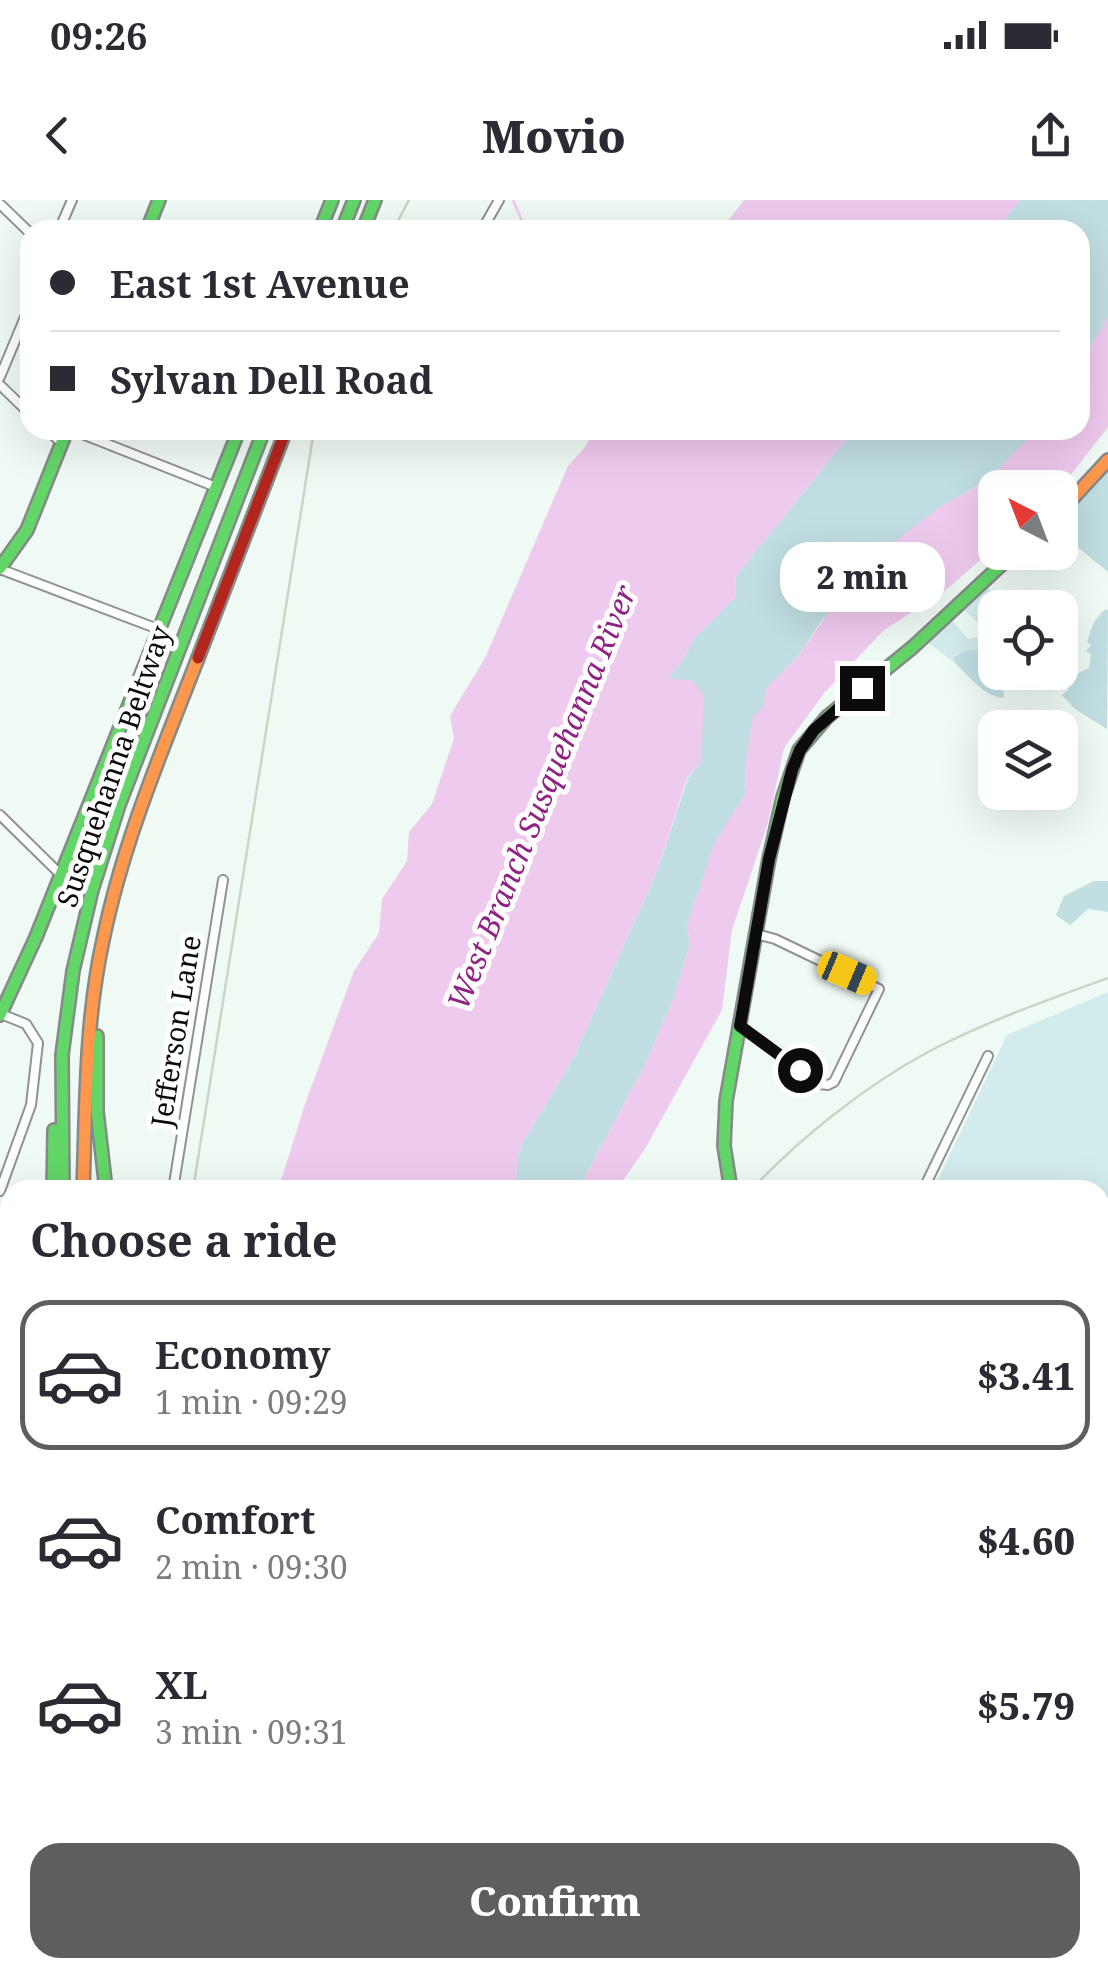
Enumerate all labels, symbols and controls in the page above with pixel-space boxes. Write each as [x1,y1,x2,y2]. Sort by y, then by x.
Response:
text: 09:26 [50,9,147,61]
text: Movio [482,105,626,166]
icon: back [30,108,85,163]
icon: share [1023,108,1078,163]
text: East 1st Avenue [110,257,410,309]
text: Sylvan Dell Road [110,353,433,405]
north arrow [978,470,1078,570]
map controls [978,470,1078,810]
callout: 2 min [780,543,944,613]
text: 2 min [817,555,908,598]
water label: West Branch Susquehanna River [437,578,645,1015]
button: locate [978,590,1078,690]
street label: Susquehanna Beltway [47,620,179,912]
route end [840,666,885,711]
button: layers [978,710,1078,810]
street label: Jefferson Lane [141,933,209,1130]
car [814,947,880,999]
route start [778,1048,823,1093]
text: Choose a ride [30,1209,338,1270]
text: Economy [155,1328,331,1380]
icon: car [35,1330,125,1420]
text: $3.41 [977,1349,1075,1401]
text: 1 min · 09:29 [155,1380,348,1423]
text: Comfort [155,1493,315,1545]
icon: car [35,1495,125,1585]
text: $4.60 [977,1514,1075,1566]
text: 2 min · 09:30 [155,1545,348,1588]
text: XL [155,1658,208,1710]
icon: car [35,1660,125,1750]
text: $5.79 [977,1679,1075,1731]
text: 3 min · 09:31 [155,1710,348,1753]
button: Confirm [30,1843,1080,1958]

